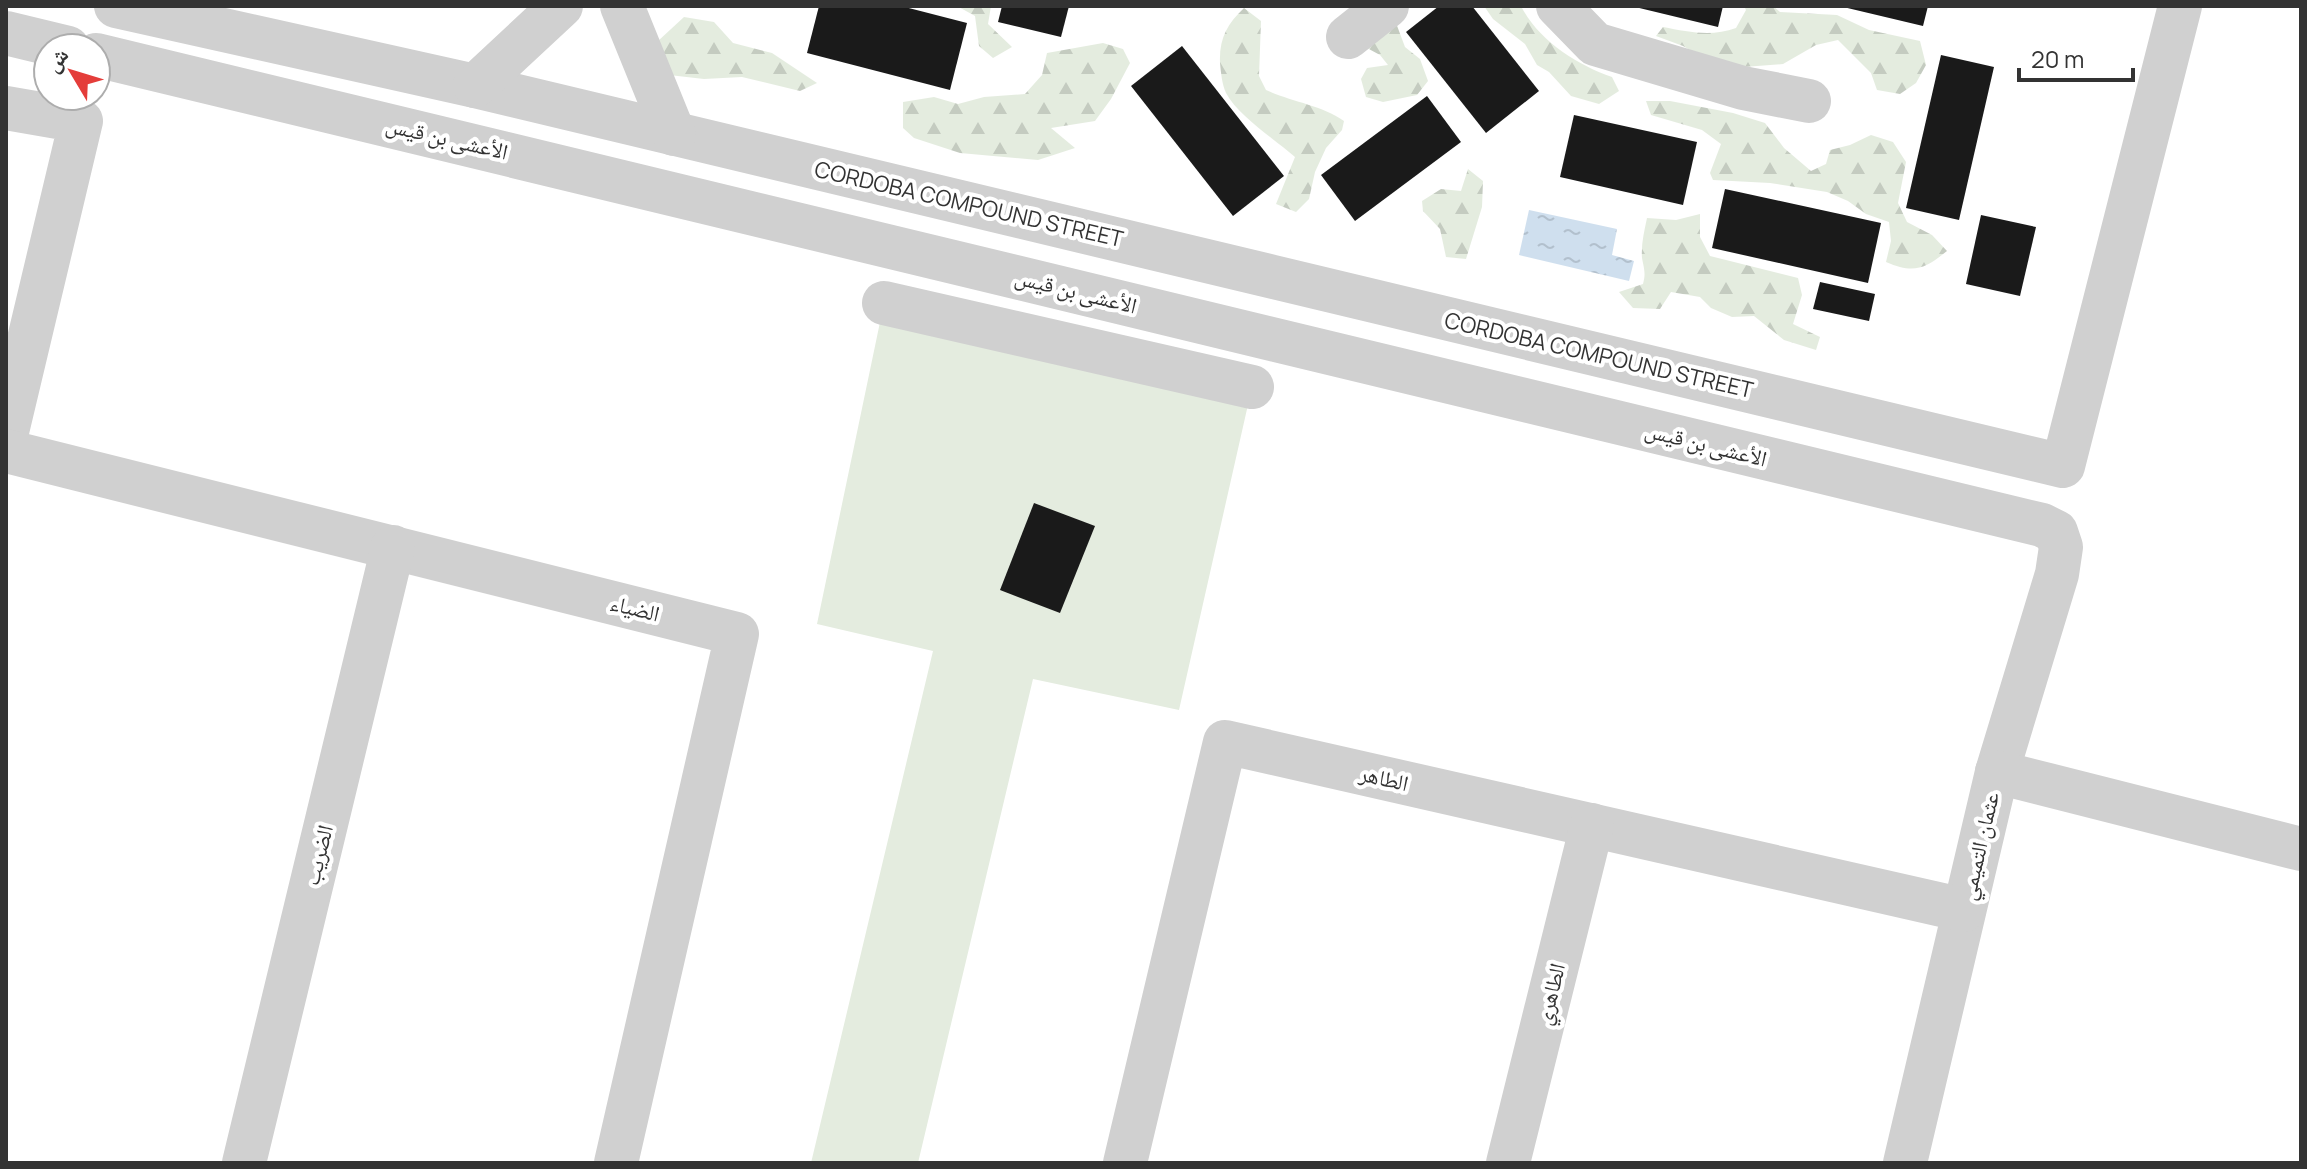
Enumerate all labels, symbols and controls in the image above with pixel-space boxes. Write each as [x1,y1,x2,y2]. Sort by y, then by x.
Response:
north arrow [32,32,112,112]
scale bar [2019,32,2133,82]
text: ش [37,41,75,78]
text: 20 m [2031,42,2084,75]
street label: الأعشى بن قيس [383,109,511,167]
street label: CORDOBA COMPOUND STREET [812,154,1126,254]
street label: الأعشى بن قيس [1012,261,1140,321]
street label: CORDOBA COMPOUND STREET [1442,305,1756,405]
street label: الأعشى بن قيس [1642,414,1770,474]
street label: الضياء [607,587,663,629]
street label: الطاهر [1356,758,1411,798]
street label: عثمان التميمي [1952,789,2009,904]
street label: الضريب [296,822,340,888]
street label: الطاهري [1528,960,1575,1029]

